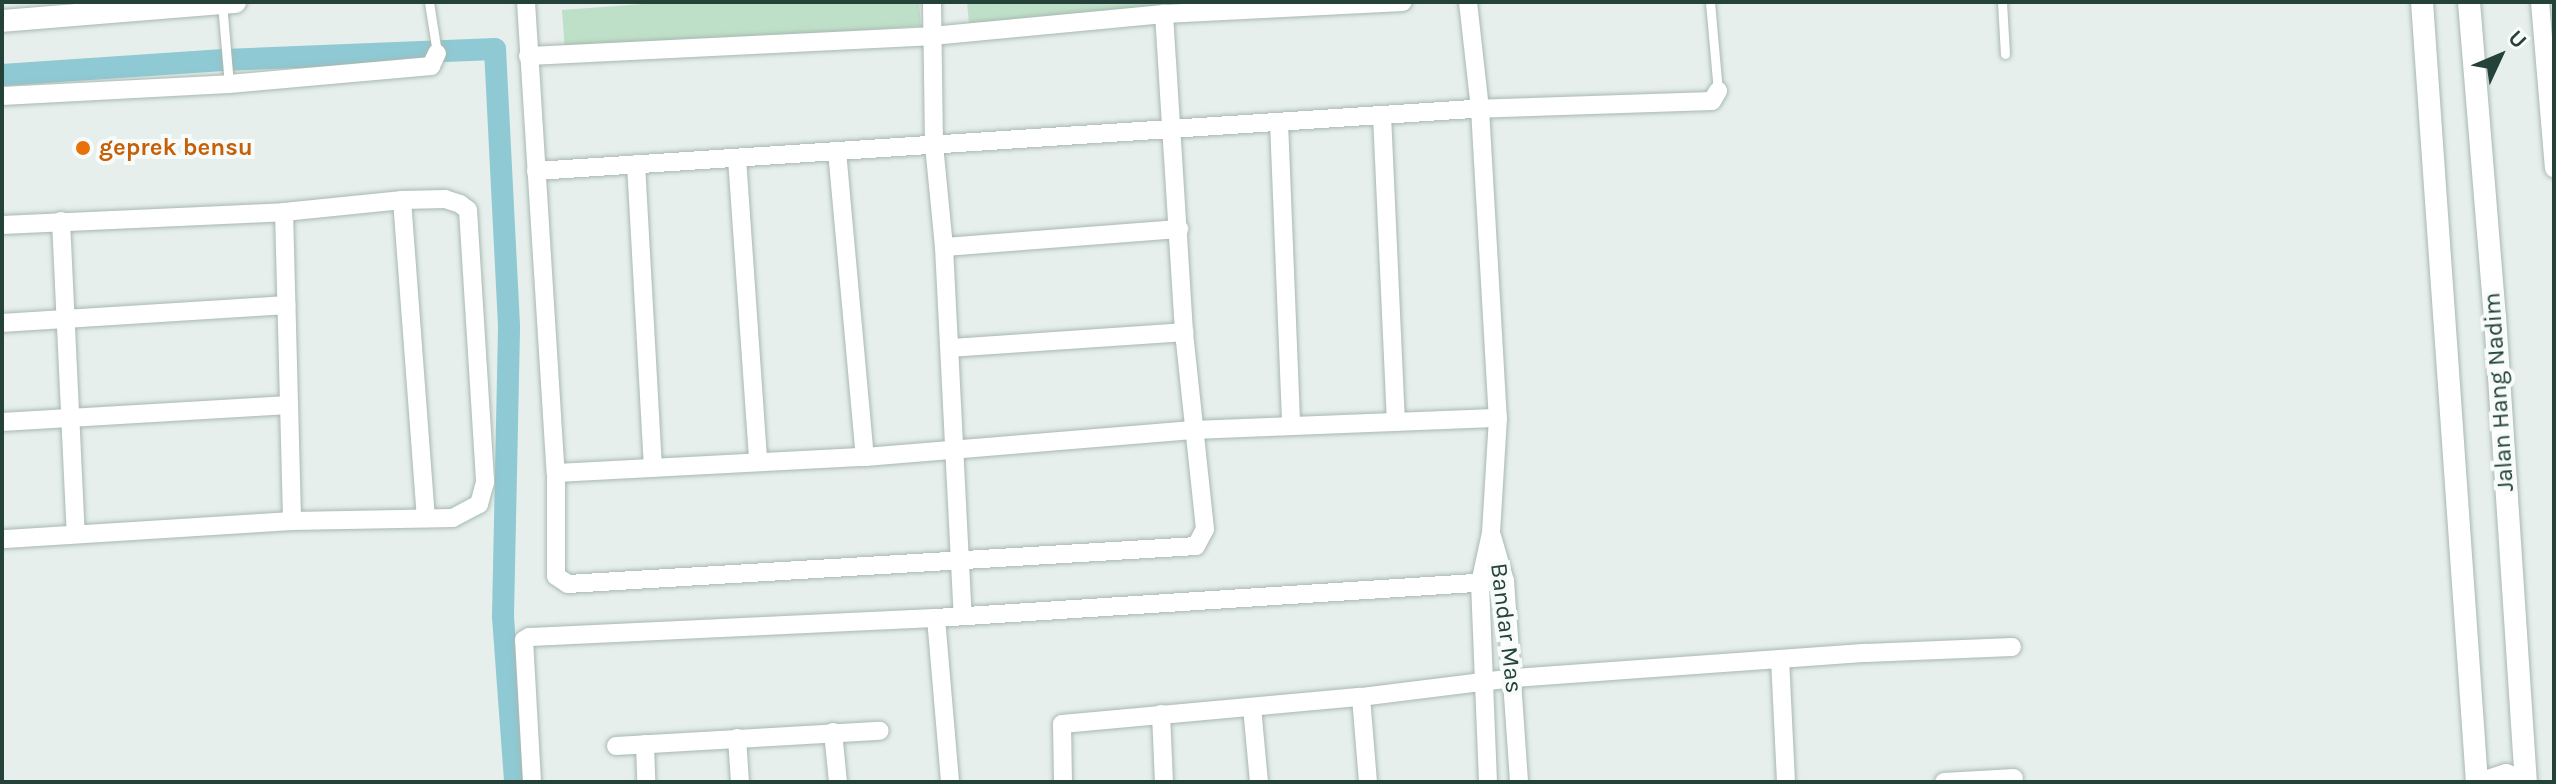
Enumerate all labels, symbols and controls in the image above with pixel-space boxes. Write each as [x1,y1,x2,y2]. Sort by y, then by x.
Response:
north arrow [2460,16,2540,96]
text: U [2503,25,2532,54]
place label: geprek bensu [99,134,253,162]
marker: geprek bensu [74,139,92,157]
street label: Jalan Hang Nadim [2478,292,2520,492]
street label: Bandar Mas [1484,561,1528,695]

